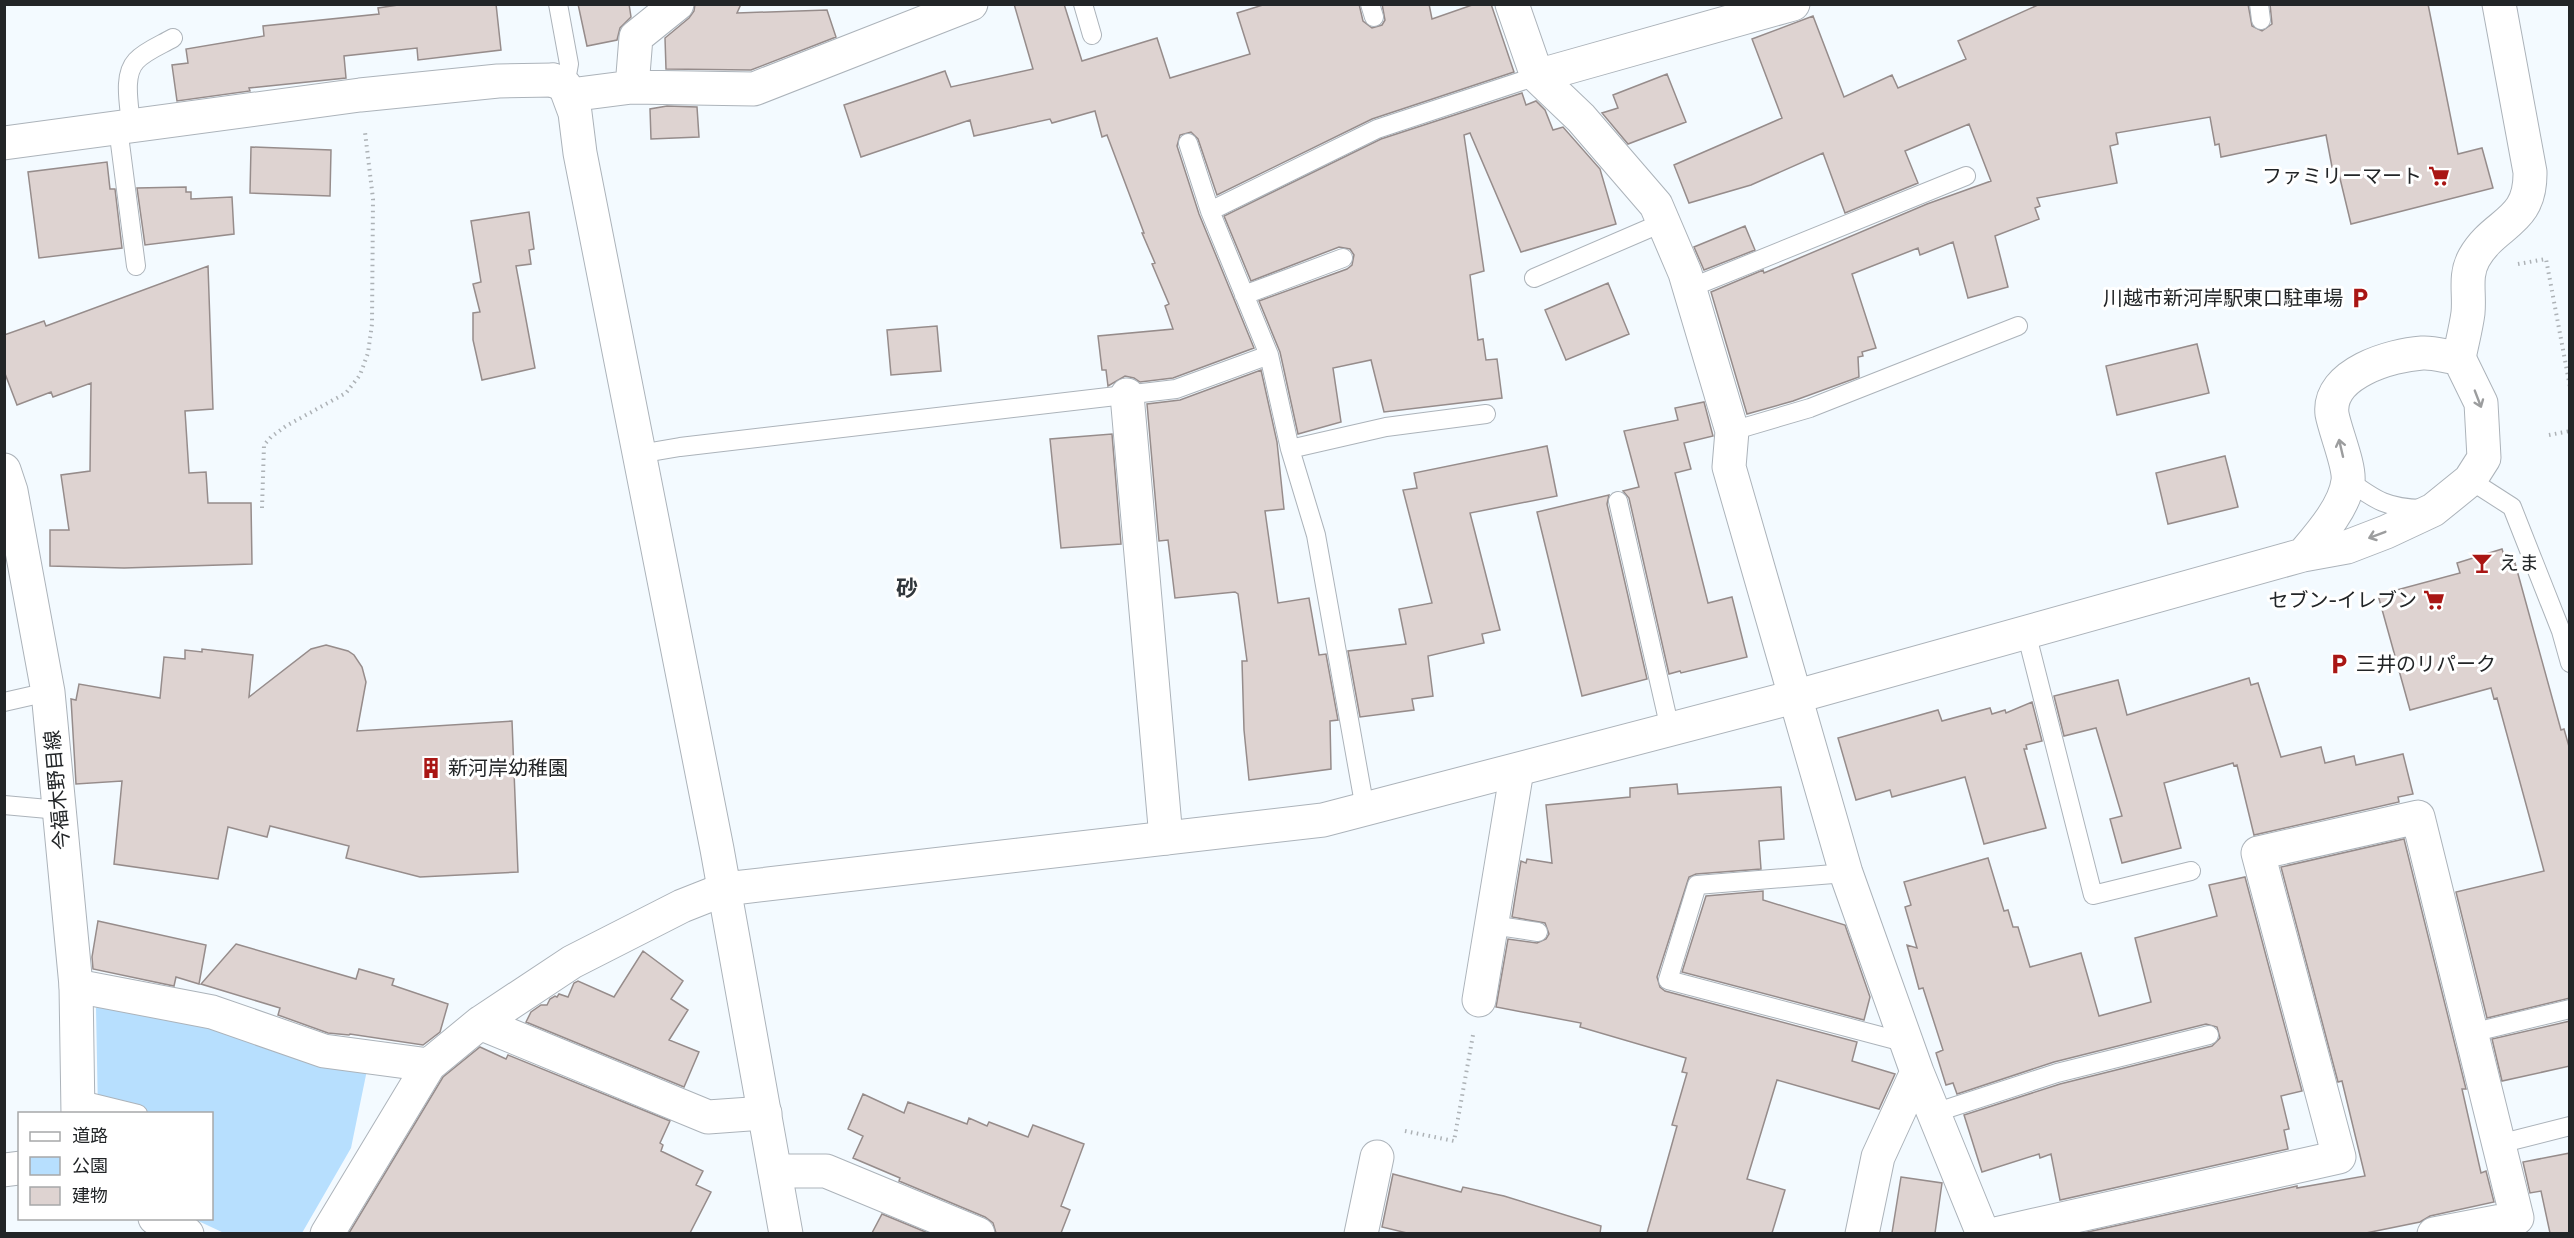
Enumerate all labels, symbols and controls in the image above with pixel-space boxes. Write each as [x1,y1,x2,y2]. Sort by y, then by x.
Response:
place label: ファミリーマート [2262,164,2422,188]
supermarket icon: ファミリーマート [2427,164,2451,188]
place label: 川越市新河岸駅東口駐車場 [2103,286,2343,310]
parking icon: 川越市新河岸駅東口駐車場 [2348,286,2372,310]
one-way arrow [2473,389,2484,407]
one-way arrow [2334,439,2346,458]
one-way arrow [2368,531,2387,542]
bar icon: えま [2470,551,2494,575]
place label: えま [2499,551,2539,575]
district label: 砂 [896,575,918,602]
place label: セブン-イレブン [2269,588,2417,612]
supermarket icon: セブン-イレブン [2422,588,2446,612]
parking icon: 三井のリパーク [2327,652,2351,676]
place label: 三井のリパーク [2356,652,2496,676]
street label: 今福木野目線 [40,729,74,851]
building icon: 新河岸幼稚園 [419,756,443,780]
place label: 新河岸幼稚園 [448,756,568,780]
legend [18,1112,213,1220]
text: 道路 [72,1125,108,1147]
text: 公園 [72,1155,108,1177]
text: 建物 [72,1185,108,1207]

